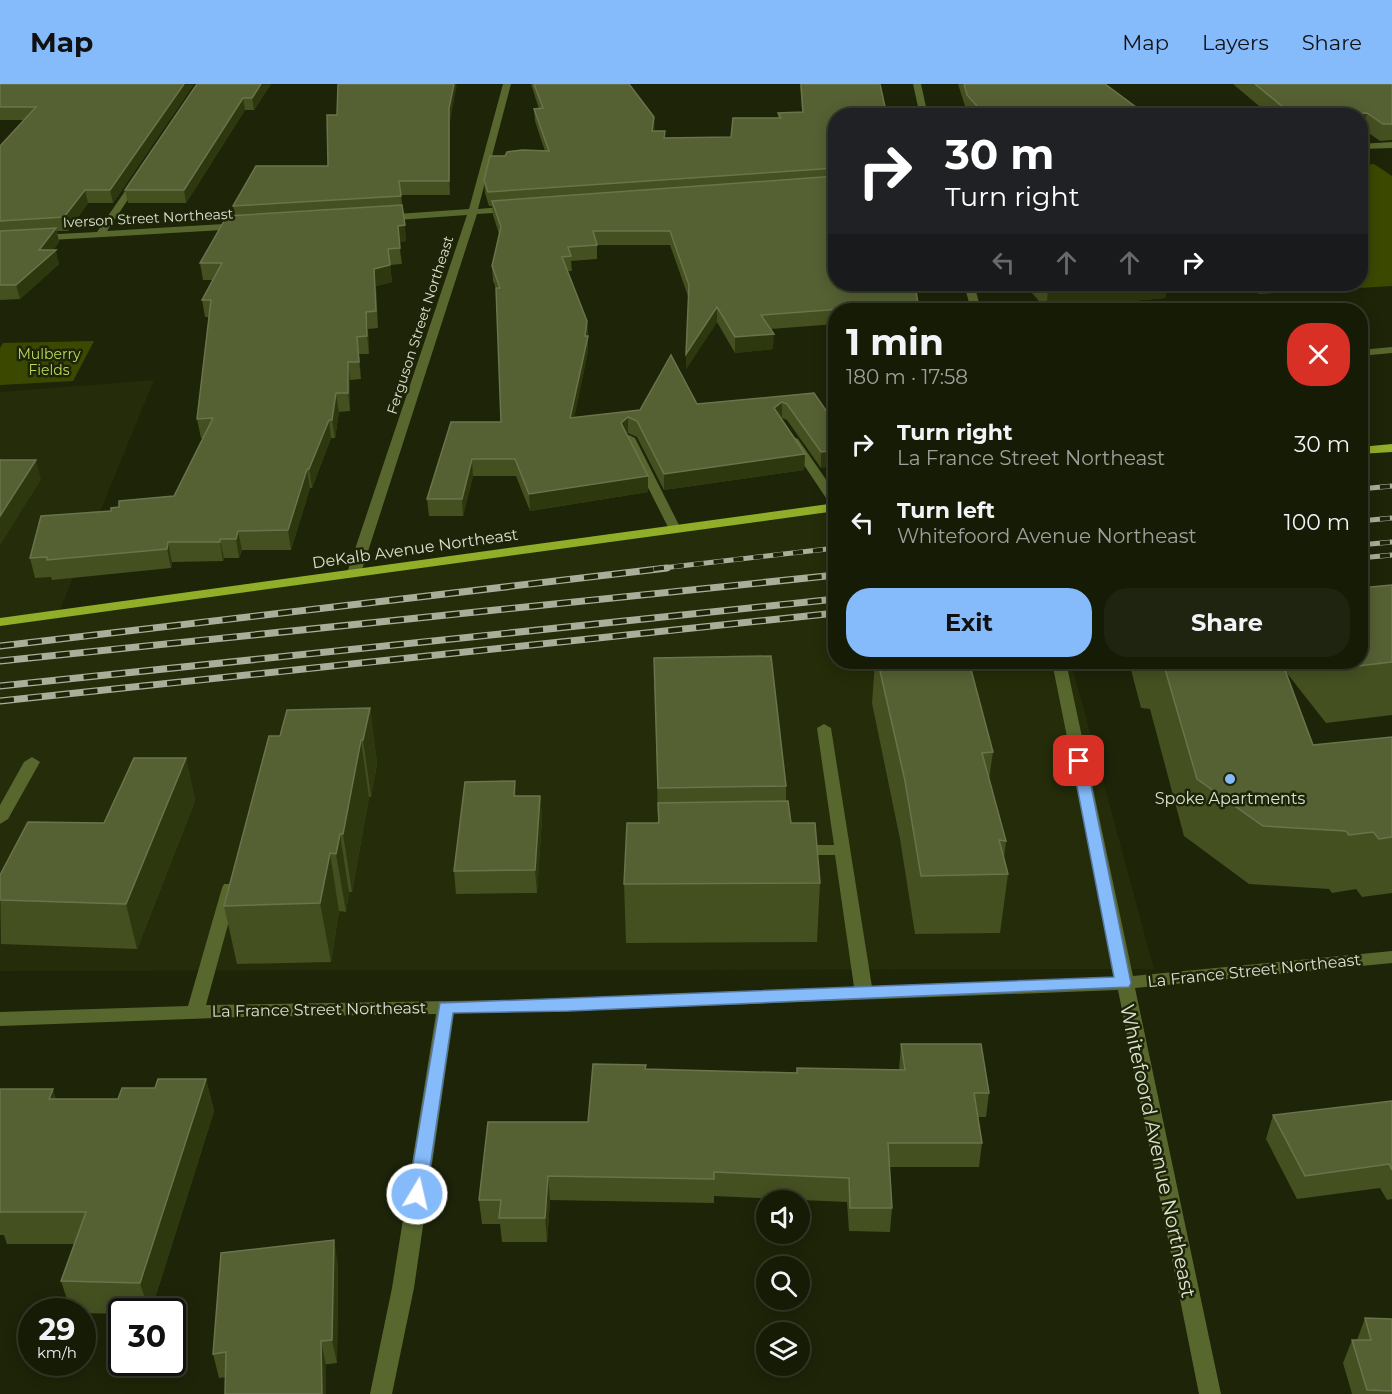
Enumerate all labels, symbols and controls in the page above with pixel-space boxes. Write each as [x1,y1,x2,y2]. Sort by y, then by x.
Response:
text: Map [30,25,93,59]
text: Map [1122,30,1169,55]
text: Layers [1202,30,1269,55]
text: Share [1302,30,1362,55]
text: 30 m [945,128,1054,180]
icon: right [846,132,924,210]
text: Turn right [945,180,1080,213]
street label: Iverson Street Northeast [62,205,234,231]
street label: Ferguson Street Northeast [383,233,457,416]
icon: left [987,246,1020,279]
icon: ahead [1050,246,1083,279]
icon: ahead [1113,246,1146,279]
icon: right [1176,246,1209,279]
text: 1 min [846,320,944,364]
button: close [1287,323,1350,386]
park label: Mulberry Fields [17,345,81,379]
text: 180 m · 17:58 [846,365,968,389]
text: Turn right [897,419,1012,446]
icon: right [846,428,879,461]
text: 30 m [1294,431,1350,458]
text: La France Street Northeast [897,446,1165,470]
text: Turn left [897,497,995,524]
icon: left [846,506,879,539]
text: 100 m [1284,509,1350,536]
text: Whitefoord Avenue Northeast [897,524,1197,548]
street label: DeKalb Avenue Northeast [311,525,520,572]
button: Exit [846,588,1092,657]
button: Share [1104,588,1350,657]
pin [1053,735,1104,786]
icon: arrive [1062,744,1095,777]
marker: Spoke Apartments [1223,772,1237,786]
place label: Spoke Apartments [1155,789,1305,808]
street label: La France Street Northeast [1146,950,1362,991]
street label: La France Street Northeast [212,998,427,1021]
street label: Whitefoord Avenue Northeast [1115,1002,1201,1300]
position arrow [385,1162,449,1226]
map controls [756,1190,810,1376]
button: sound [756,1190,810,1244]
button: search [756,1256,810,1310]
speed limit sign: 30 [108,1298,186,1376]
text: 29 [39,1311,75,1348]
button: layers [756,1322,810,1376]
text: km/h [37,1343,77,1362]

